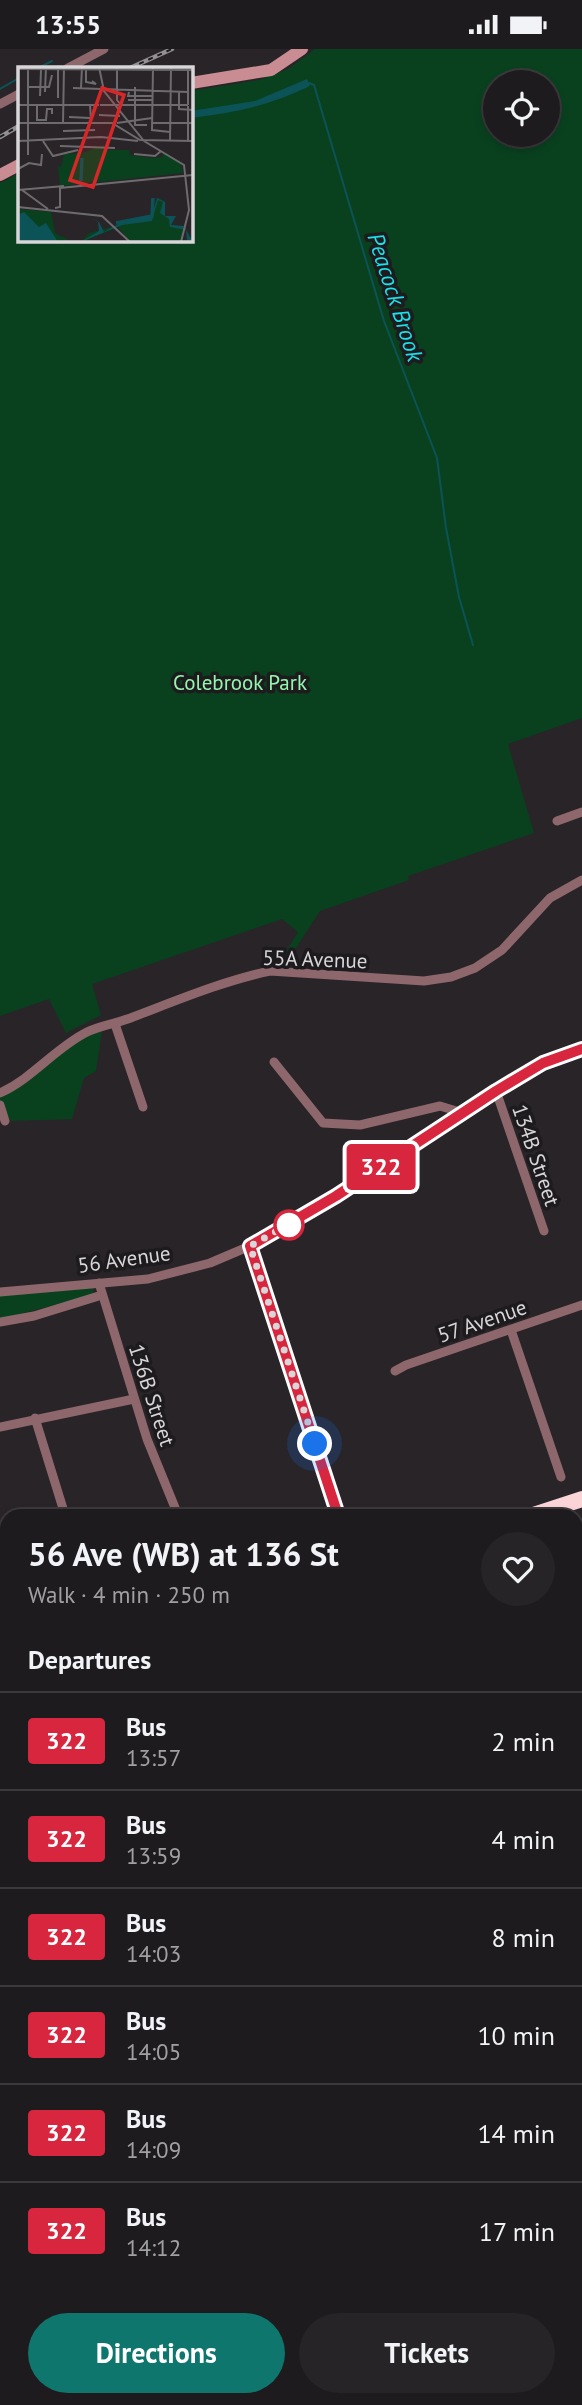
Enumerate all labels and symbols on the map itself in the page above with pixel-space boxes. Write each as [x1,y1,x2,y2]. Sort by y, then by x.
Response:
inset map [18,67,192,241]
water label: Peacock Brook [362,229,431,367]
park label: Colebrook Park [173,669,307,696]
street label: 55A Avenue [262,944,368,974]
street label: 134B Street [506,1101,566,1209]
line badge: 322 [341,1144,421,1190]
unlabelled marker [274,1210,304,1240]
street label: 56 Avenue [76,1239,172,1279]
street label: 57 Avenue [434,1293,530,1349]
street label: 136B Street [123,1340,181,1450]
your location [297,1426,332,1461]

